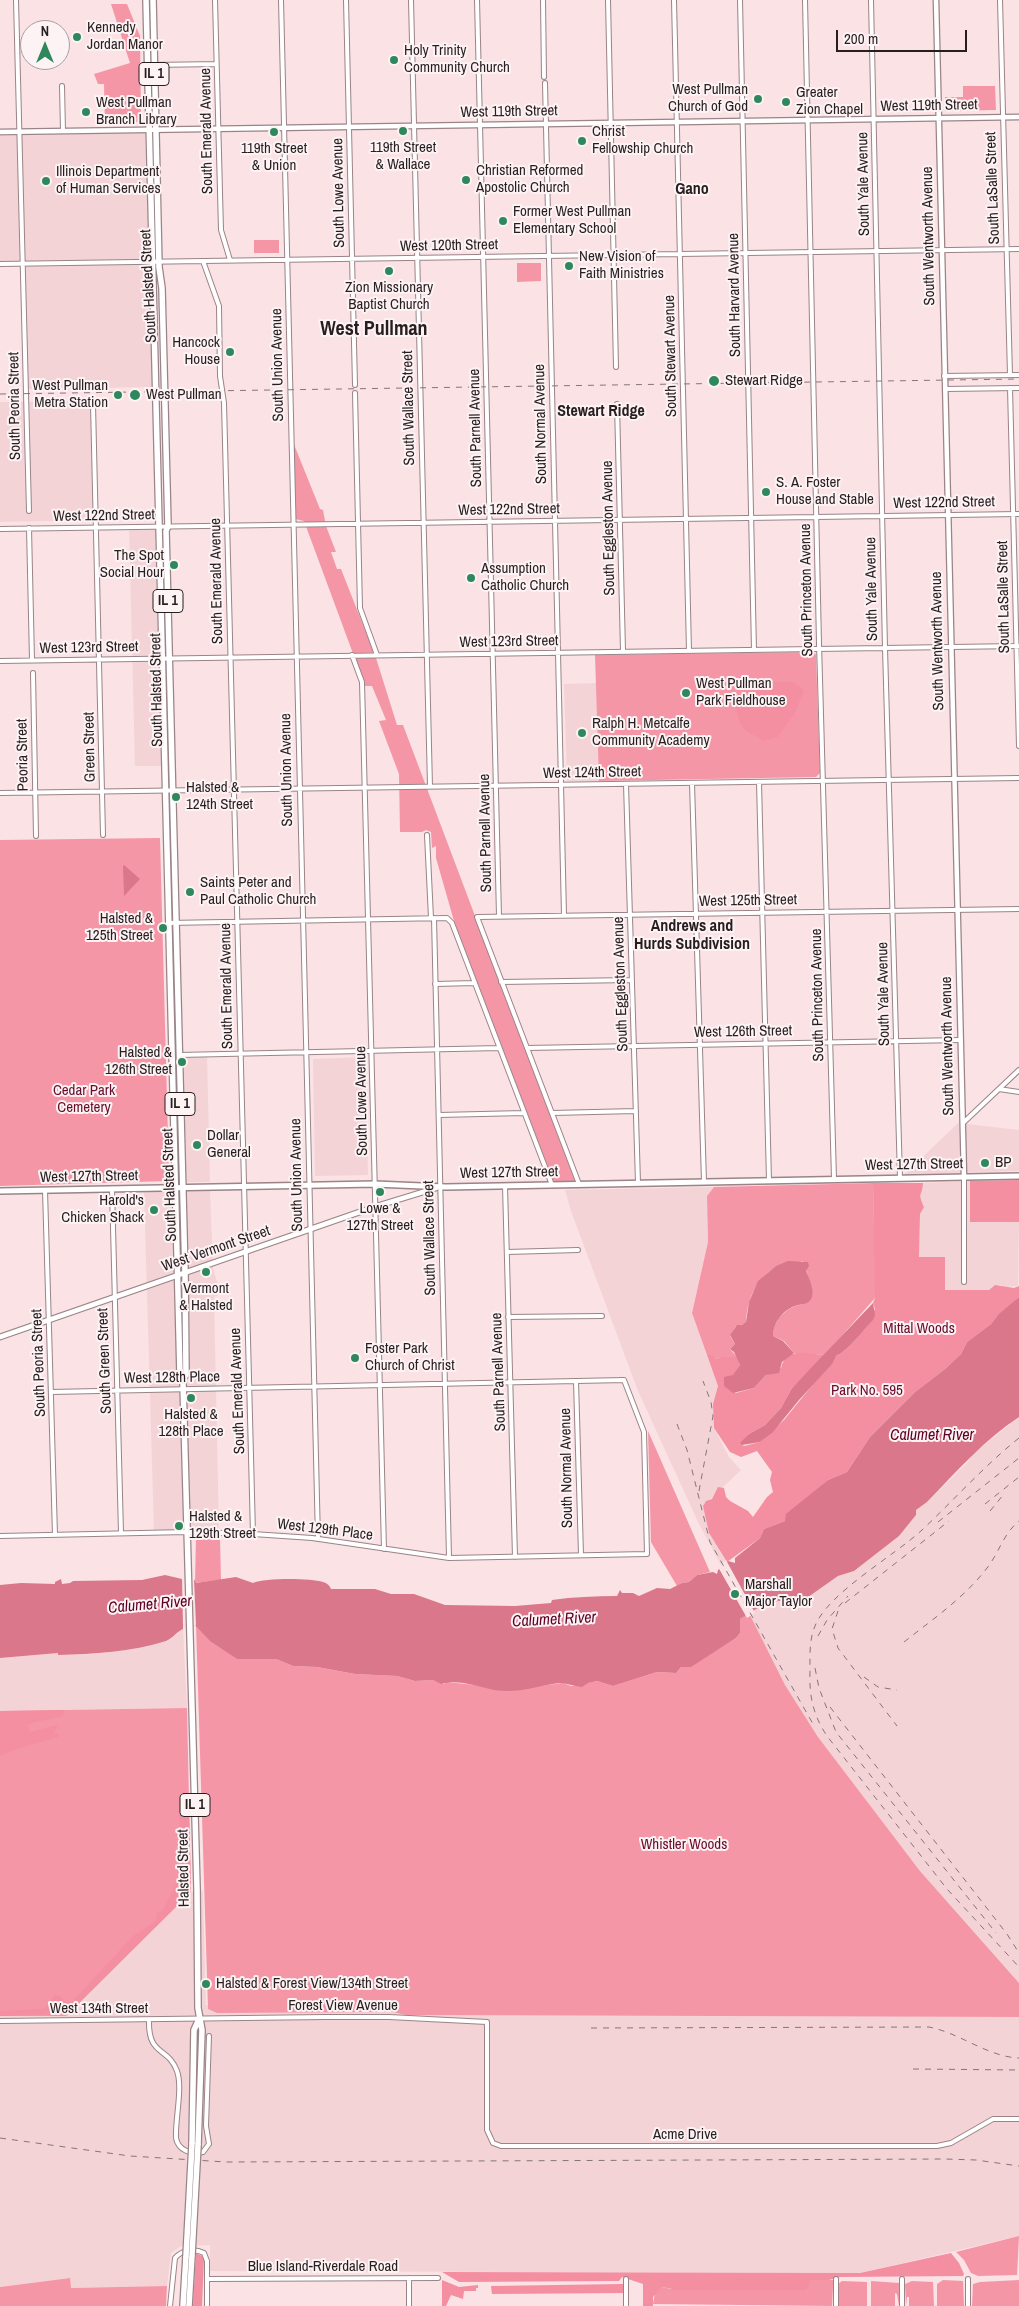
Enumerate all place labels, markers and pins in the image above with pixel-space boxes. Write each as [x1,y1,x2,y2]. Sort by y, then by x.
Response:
place label: Kennedy Jordan Manor [87,19,163,54]
marker: Kennedy Jordan Manor [71,31,83,43]
place label: Holy Trinity Community Church [404,42,510,77]
marker: Holy Trinity Community Church [388,54,400,66]
place label: West Pullman Church of God [668,81,748,116]
place label: Greater Zion Chapel [796,84,863,119]
marker: West Pullman Church of God [752,93,764,105]
place label: West Pullman Branch Library [96,94,177,129]
marker: Greater Zion Chapel [780,96,792,108]
marker: West Pullman Branch Library [80,106,92,118]
place label: Christ Fellowship Church [592,123,693,158]
marker: 119th Street & Wallace [397,125,409,137]
marker: 119th Street & Union [268,126,280,138]
marker: Christ Fellowship Church [576,135,588,147]
place label: 119th Street & Wallace [370,139,436,174]
place label: 119th Street & Union [241,140,307,175]
place label: Christian Reformed Apostolic Church [476,162,583,197]
place label: Illinois Department of Human Services [56,163,161,198]
marker: Christian Reformed Apostolic Church [460,174,472,186]
marker: Illinois Department of Human Services [40,175,52,187]
place label: Former West Pullman Elementary School [513,203,631,238]
marker: Former West Pullman Elementary School [497,215,509,227]
place label: New Vision of Faith Ministries [579,248,664,283]
marker: New Vision of Faith Ministries [563,260,575,272]
marker: Zion Missionary Baptist Church [383,265,395,277]
place label: Zion Missionary Baptist Church [345,279,433,314]
place label: Hancock House [172,334,220,369]
marker: Hancock House [224,346,236,358]
place label: Stewart Ridge [725,372,803,390]
marker: Stewart Ridge [707,374,721,388]
place label: West Pullman Metra Station [32,377,108,412]
place label: West Pullman [146,386,222,404]
marker: West Pullman [128,388,142,402]
marker: West Pullman Metra Station [112,389,124,401]
place label: S. A. Foster House and Stable [776,474,874,509]
marker: S. A. Foster House and Stable [760,486,772,498]
place label: The Spot Social Hour [100,547,164,582]
marker: The Spot Social Hour [168,559,180,571]
place label: Assumption Catholic Church [481,560,569,595]
marker: Assumption Catholic Church [465,572,477,584]
place label: West Pullman Park Fieldhouse [696,675,786,710]
marker: West Pullman Park Fieldhouse [680,687,692,699]
place label: Ralph H. Metcalfe Community Academy [592,715,710,750]
marker: Ralph H. Metcalfe Community Academy [576,727,588,739]
place label: Halsted & 124th Street [186,779,253,814]
marker: Halsted & 124th Street [170,791,182,803]
place label: Saints Peter and Paul Catholic Church [200,874,316,909]
marker: Saints Peter and Paul Catholic Church [184,886,196,898]
place label: Halsted & 125th Street [86,910,153,945]
marker: Halsted & 125th Street [157,922,169,934]
place label: Halsted & 126th Street [105,1044,172,1079]
marker: Halsted & 126th Street [176,1056,188,1068]
place label: Dollar General [207,1127,251,1162]
marker: Dollar General [191,1139,203,1151]
place label: BP [995,1154,1011,1172]
marker: BP [979,1157,991,1169]
marker: Lowe & 127th Street [374,1186,386,1198]
place label: Harold's Chicken Shack [61,1192,144,1227]
place label: Lowe & 127th Street [346,1200,414,1235]
marker: Harold's Chicken Shack [148,1204,160,1216]
marker: Vermont & Halsted [200,1266,212,1278]
place label: Vermont & Halsted [179,1280,233,1315]
place label: Foster Park Church of Christ [365,1340,455,1375]
marker: Foster Park Church of Christ [349,1352,361,1364]
marker: Halsted & 128th Place [185,1392,197,1404]
place label: Halsted & 128th Place [159,1406,223,1441]
place label: Halsted & 129th Street [189,1508,256,1543]
marker: Halsted & 129th Street [173,1520,185,1532]
place label: Marshall Major Taylor [745,1576,812,1611]
marker: Marshall Major Taylor [729,1588,741,1600]
place label: Halsted & Forest View/134th Street [216,1975,408,1993]
marker: Halsted & Forest View/134th Street [200,1978,212,1990]

